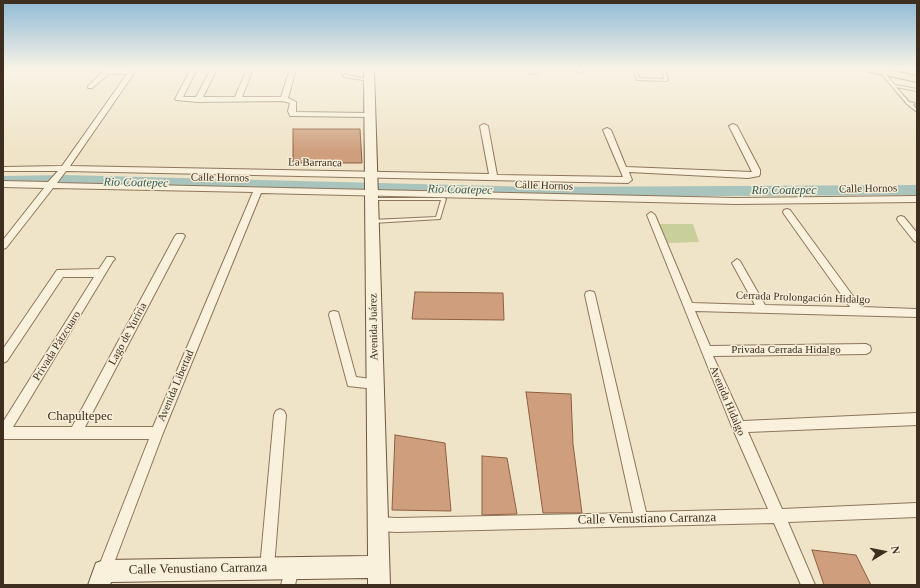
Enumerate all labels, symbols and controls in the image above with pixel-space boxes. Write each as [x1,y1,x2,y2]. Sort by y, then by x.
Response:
street label: La Barranca [288,156,342,170]
street label: Calle Hornos [191,171,249,185]
water label: Rio Coatepec [103,175,169,191]
street label: Calle Hornos [515,178,573,194]
water label: Rio Coatepec [427,182,493,198]
street label: Calle Hornos [839,182,897,196]
water label: Rio Coatepec [752,184,816,198]
street label: Cerrada Prolongación Hidalgo [736,289,870,307]
street label: Avenida Juárez [367,293,381,361]
street label: Lago de Yuriria [106,300,150,368]
street label: Privada Pátzcuaro [30,309,84,383]
street label: Privada Cerrada Hidalgo [731,343,841,357]
street label: Avenida Libertad [155,348,197,424]
street label: Avenida Hidalgo [706,364,748,438]
street label: Chapultepec [48,409,112,425]
street label: Calle Venustiano Carranza [578,510,716,528]
north arrow [864,532,904,572]
text: N [889,545,902,555]
street label: Calle Venustiano Carranza [129,560,267,578]

